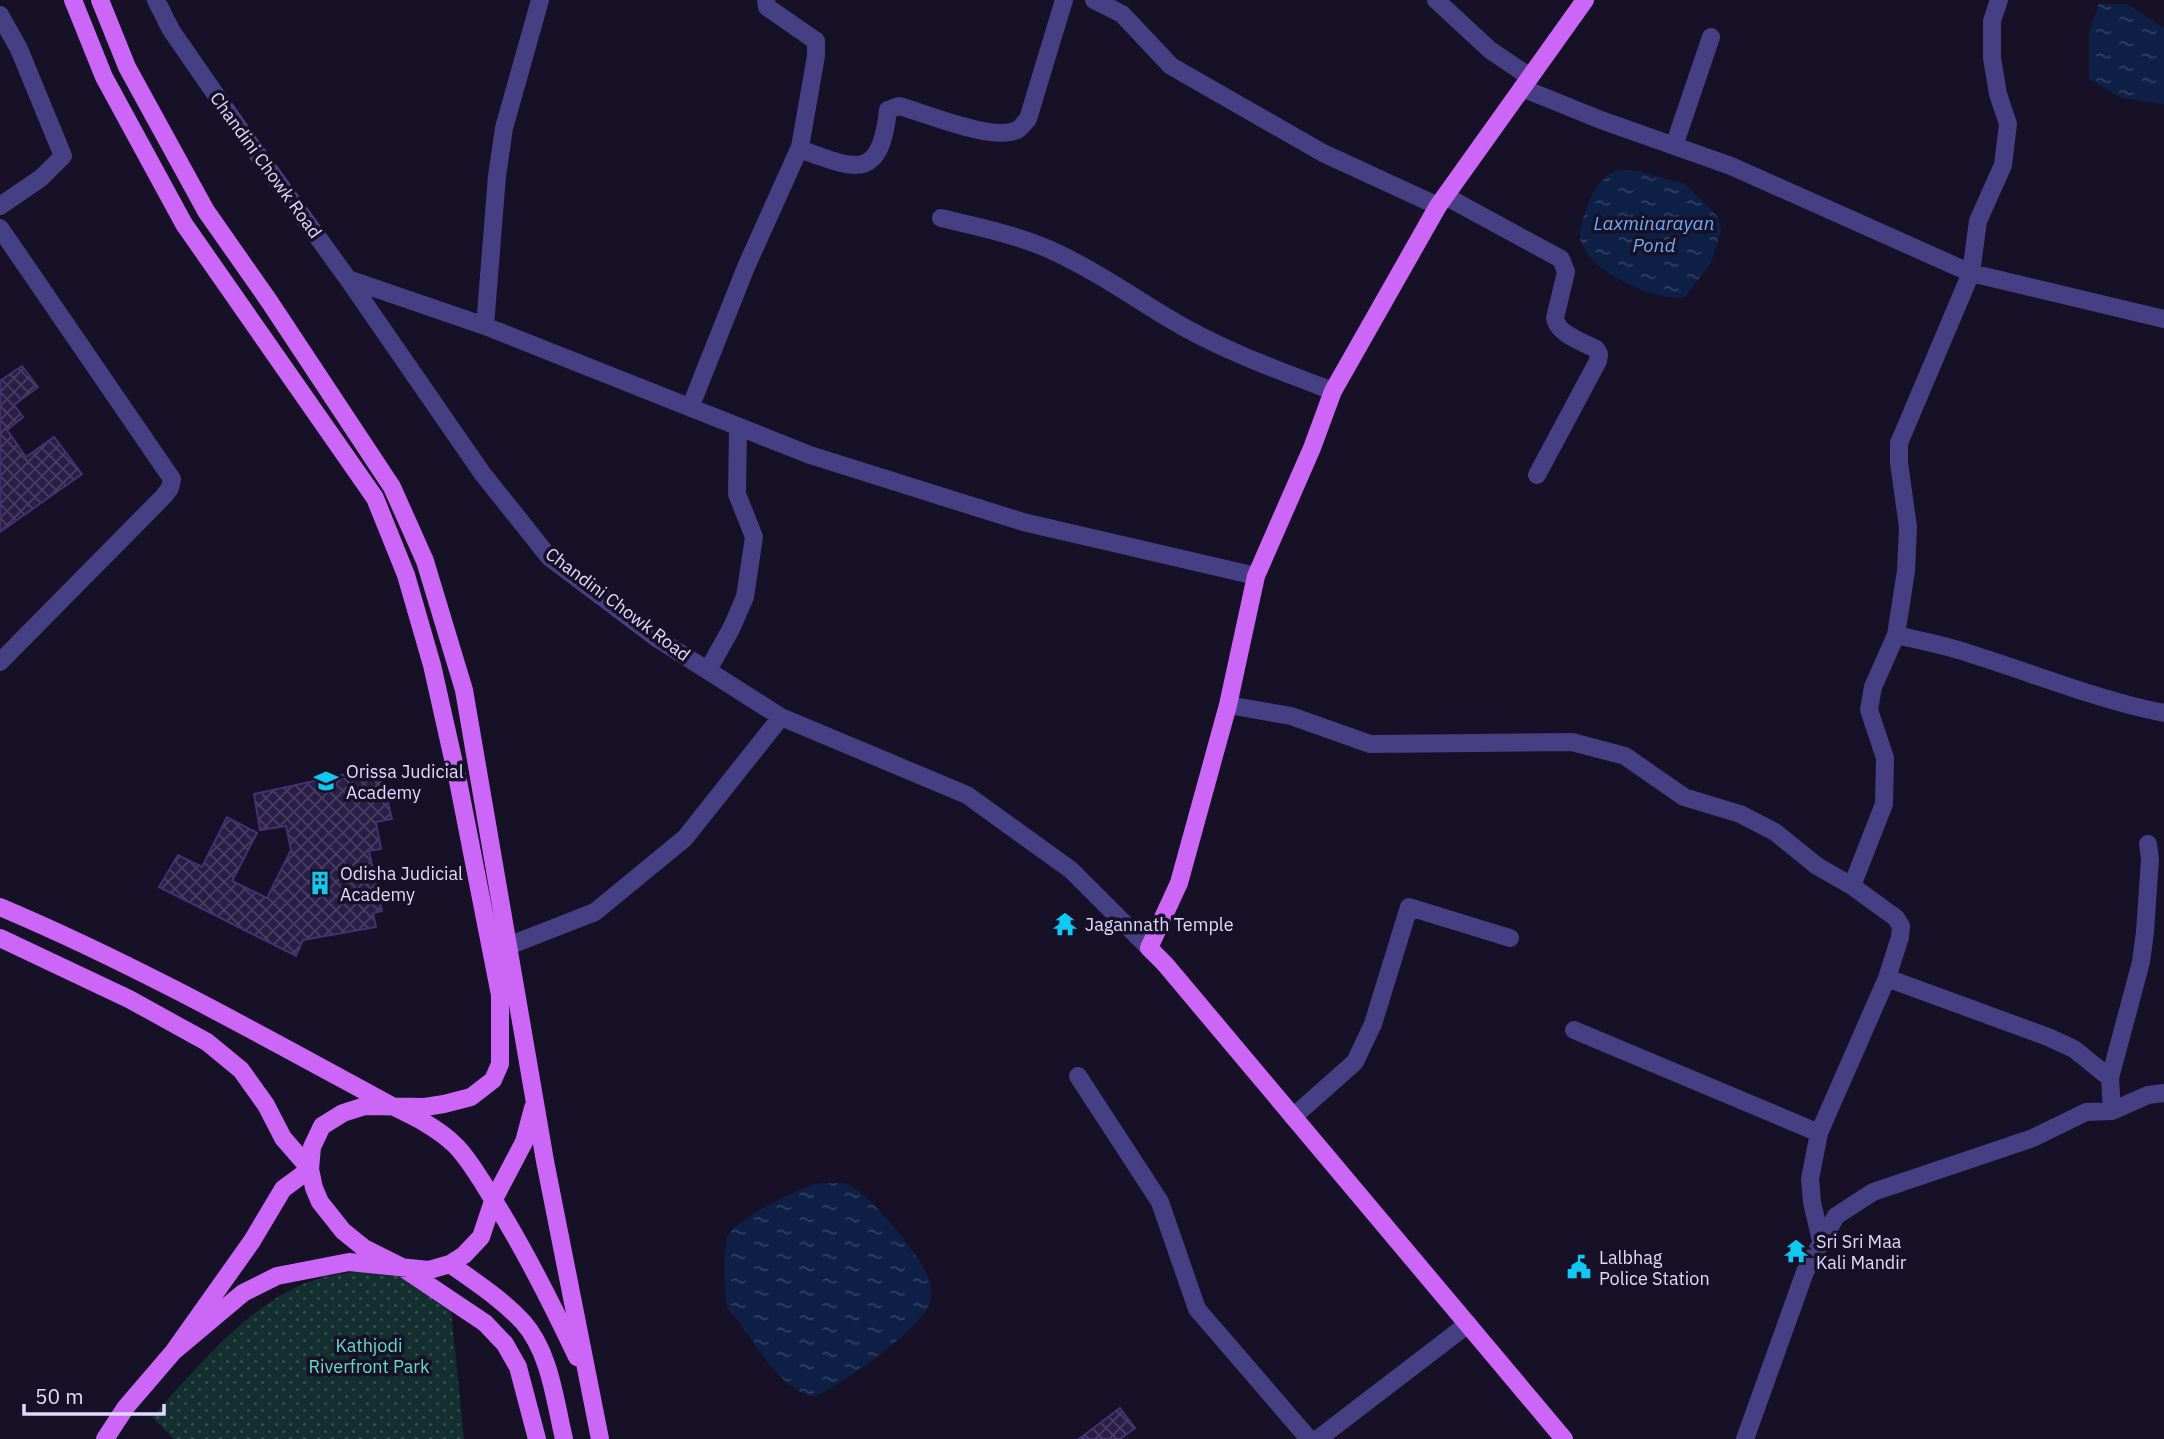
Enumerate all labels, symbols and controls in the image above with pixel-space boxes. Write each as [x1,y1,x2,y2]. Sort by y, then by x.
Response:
street label: Chandini Chowk Road [205,87,327,243]
water label: Laxminarayan Pond [1594,211,1714,257]
street label: Chandini Chowk Road [541,542,695,666]
place label: Orissa Judicial Academy [346,760,464,804]
school or university icon: Orissa Judicial Academy [312,767,340,795]
place label: Odisha Judicial Academy [340,862,463,906]
building icon: Odisha Judicial Academy [306,869,334,897]
temple icon: Jagannath Temple [1051,910,1079,938]
place label: Jagannath Temple [1085,913,1234,936]
place label: Sri Sri Maa Kali Mandir [1816,1230,1907,1274]
temple icon: Sri Sri Maa Kali Mandir [1782,1237,1810,1265]
place label: Lalbhag Police Station [1599,1246,1710,1290]
public building icon: Lalbhag Police Station [1565,1253,1593,1281]
park label: Kathjodi Riverfront Park [309,1334,430,1378]
scale bar [24,1372,164,1416]
text: 50 m [35,1382,84,1410]

